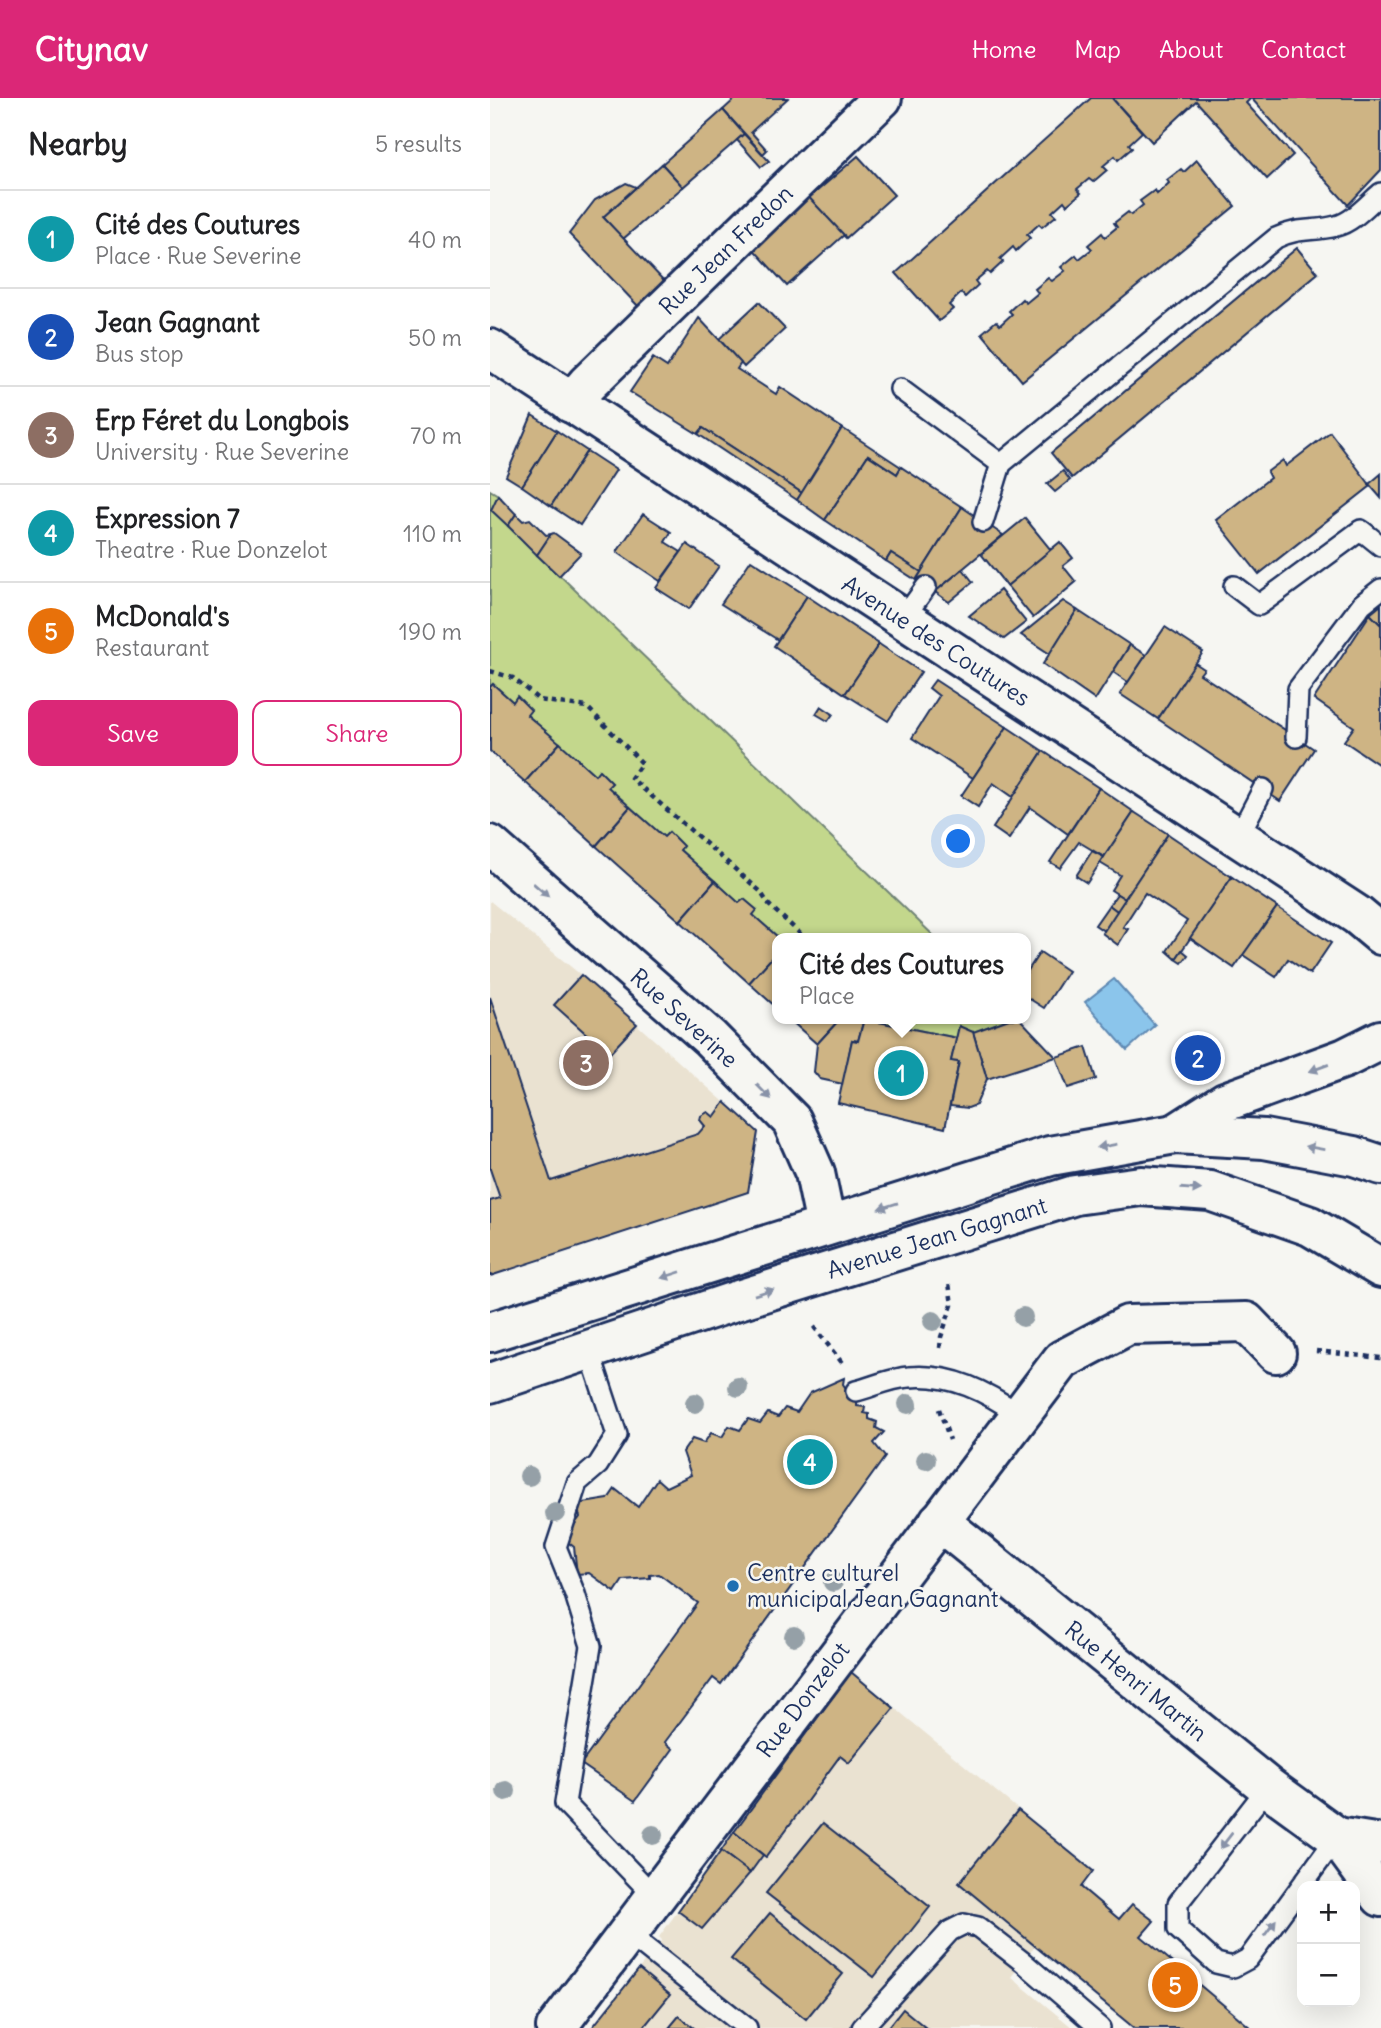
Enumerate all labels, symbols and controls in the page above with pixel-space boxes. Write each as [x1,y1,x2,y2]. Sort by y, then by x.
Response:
text: Citynav [35,28,148,70]
text: Home [972,34,1036,64]
text: Map [1074,34,1121,64]
text: About [1159,34,1223,64]
text: Contact [1261,34,1346,64]
text: Nearby [28,125,128,163]
text: 5 results [375,129,462,158]
street label: Rue Jean Fredon [653,179,799,321]
text: Cité des Coutures [95,208,300,241]
text: 1 [46,225,56,254]
text: 40 m [408,225,462,254]
text: Place · Rue Severine [95,241,301,270]
text: Jean Gagnant [95,306,260,339]
text: 2 [45,323,57,352]
text: 50 m [408,323,462,352]
text: Bus stop [95,339,184,368]
text: Erp Féret du Longbois [95,404,349,437]
text: 3 [44,421,58,450]
text: 70 m [410,421,462,450]
text: University · Rue Severine [95,437,349,466]
text: Expression 7 [95,502,240,535]
text: 4 [44,519,58,548]
text: 110 m [403,519,462,548]
text: Theatre · Rue Donzelot [95,535,328,564]
street label: Avenue des Coutures [837,569,1036,712]
text: McDonald's [95,600,230,633]
text: 5 [44,617,58,646]
text: 190 m [399,617,462,646]
text: Restaurant [95,633,209,662]
button: Save [28,700,238,766]
button: Share [252,700,462,766]
your location [941,824,975,858]
one-way arrow [533,882,550,897]
popup [772,933,1031,1024]
text: Cité des Coutures [799,948,1004,981]
street label: Rue Severine [625,962,744,1073]
text: Place [799,981,855,1010]
pin: 2 [1175,1032,1221,1084]
pin: 3 [563,1037,609,1089]
pin: 1 [878,1047,924,1099]
one-way arrow [1308,1062,1329,1073]
one-way arrow [755,1084,772,1101]
one-way arrow [1096,1140,1118,1151]
one-way arrow [1304,1143,1326,1154]
one-way arrow [1181,1184,1203,1195]
street label: Avenue Jean Gagnant [823,1190,1051,1285]
one-way arrow [878,1202,899,1212]
one-way arrow [661,1270,682,1280]
one-way arrow [754,1287,775,1297]
pin: 4 [787,1436,833,1488]
place label: Centre culturel municipal Jean Gagnant [747,1558,999,1613]
marker: Centre culturel municipal Jean Gagnant [725,1578,741,1594]
street label: Rue Henri Martin [1059,1614,1213,1747]
street label: Rue Donzelot [750,1636,856,1763]
one-way arrow [1219,1831,1234,1849]
map controls [1297,1881,1360,2007]
button: + [1297,1881,1360,1944]
one-way arrow [1263,1919,1277,1937]
button: − [1297,1944,1360,2007]
pin: 5 [1152,1959,1198,2011]

